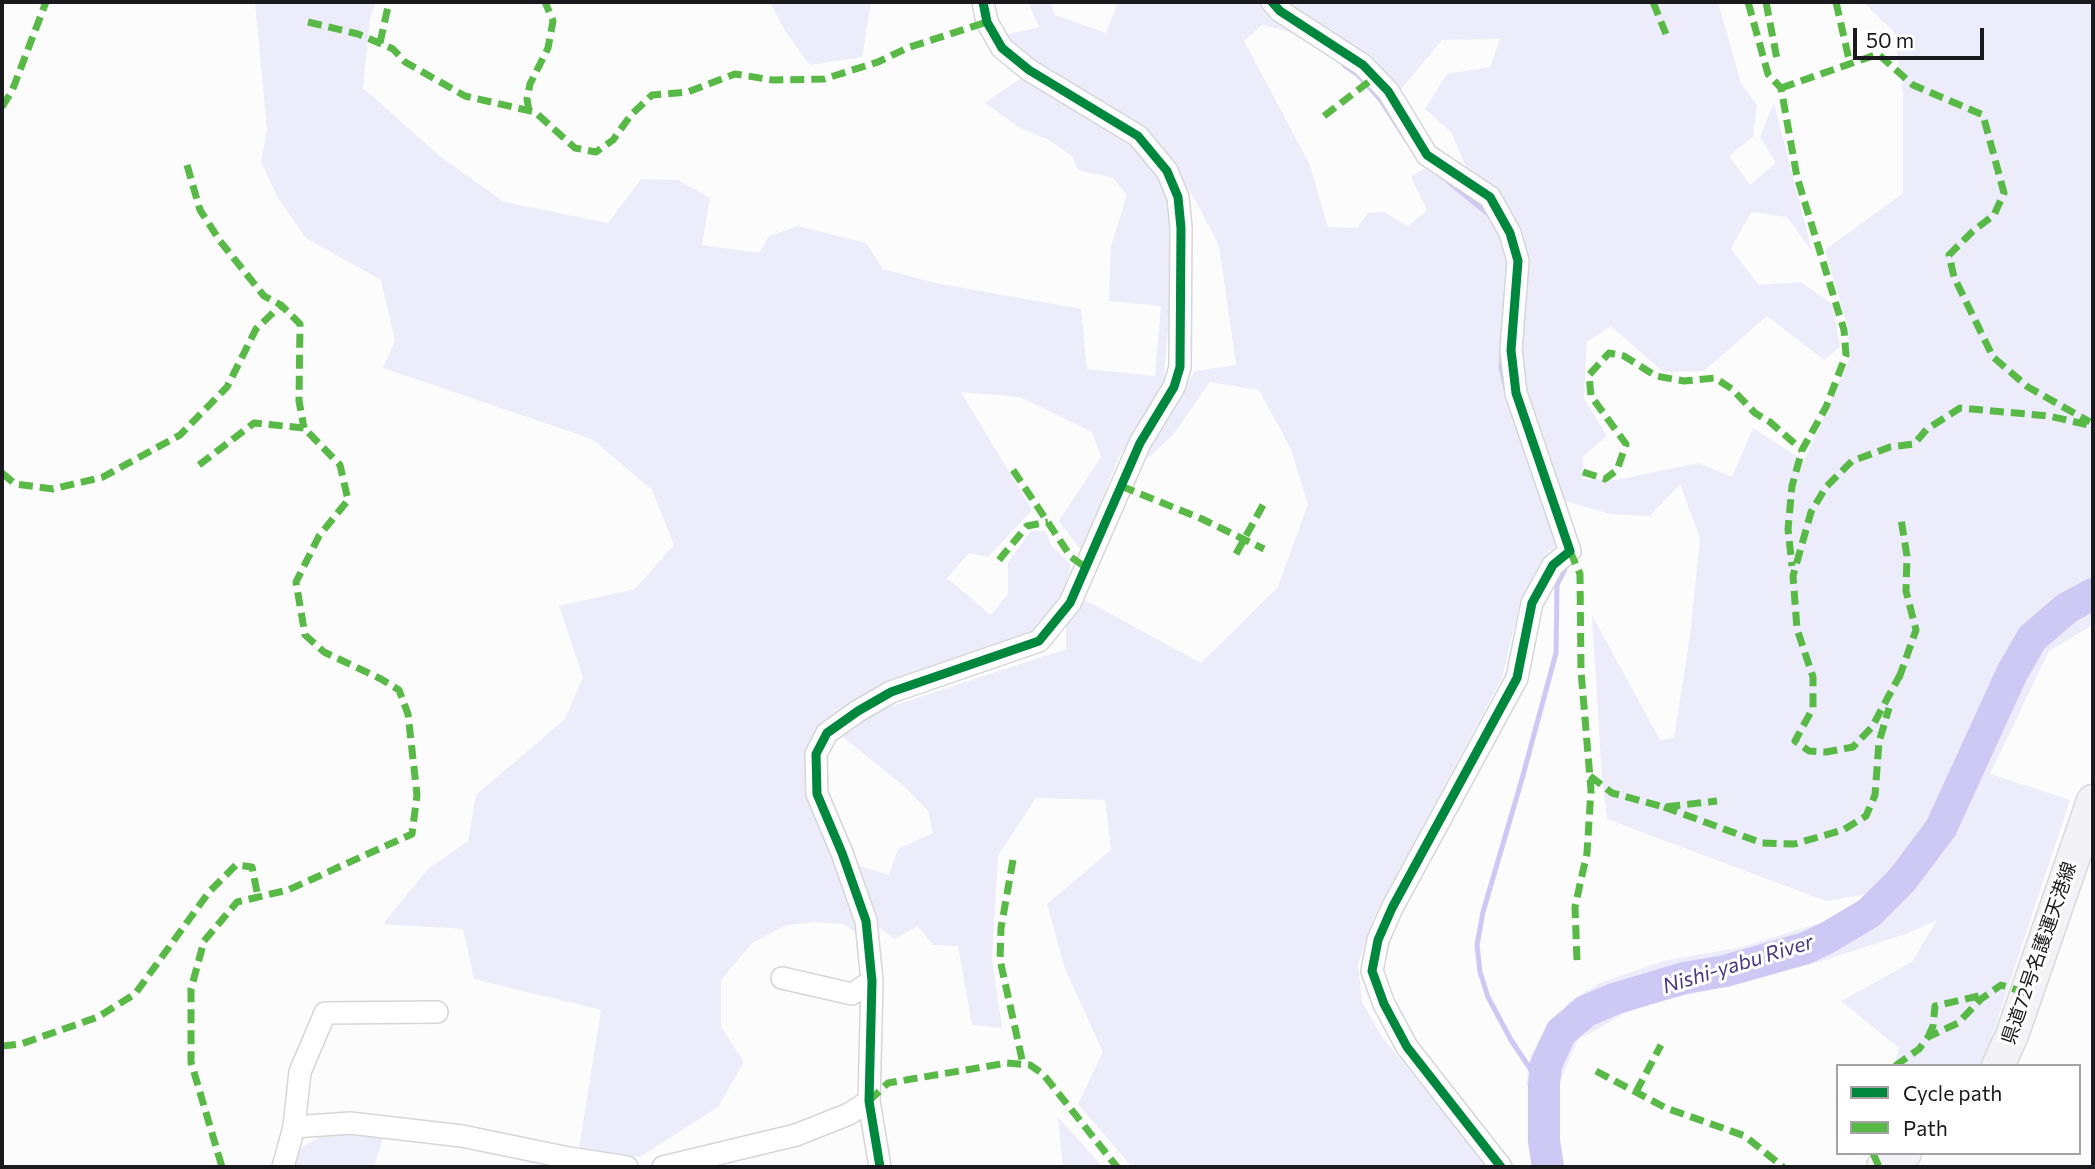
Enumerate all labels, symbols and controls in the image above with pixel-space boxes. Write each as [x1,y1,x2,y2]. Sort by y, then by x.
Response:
scale bar [1857,14,1988,58]
text: 50 m [1866,27,1914,52]
street label: 県道72号名護運天港線 [1997,859,2081,1047]
water label: Nishi-yabu River [1660,929,1816,999]
legend [1836,1064,2081,1155]
text: Cycle path [1903,1080,2002,1105]
text: Path [1903,1115,1948,1140]

